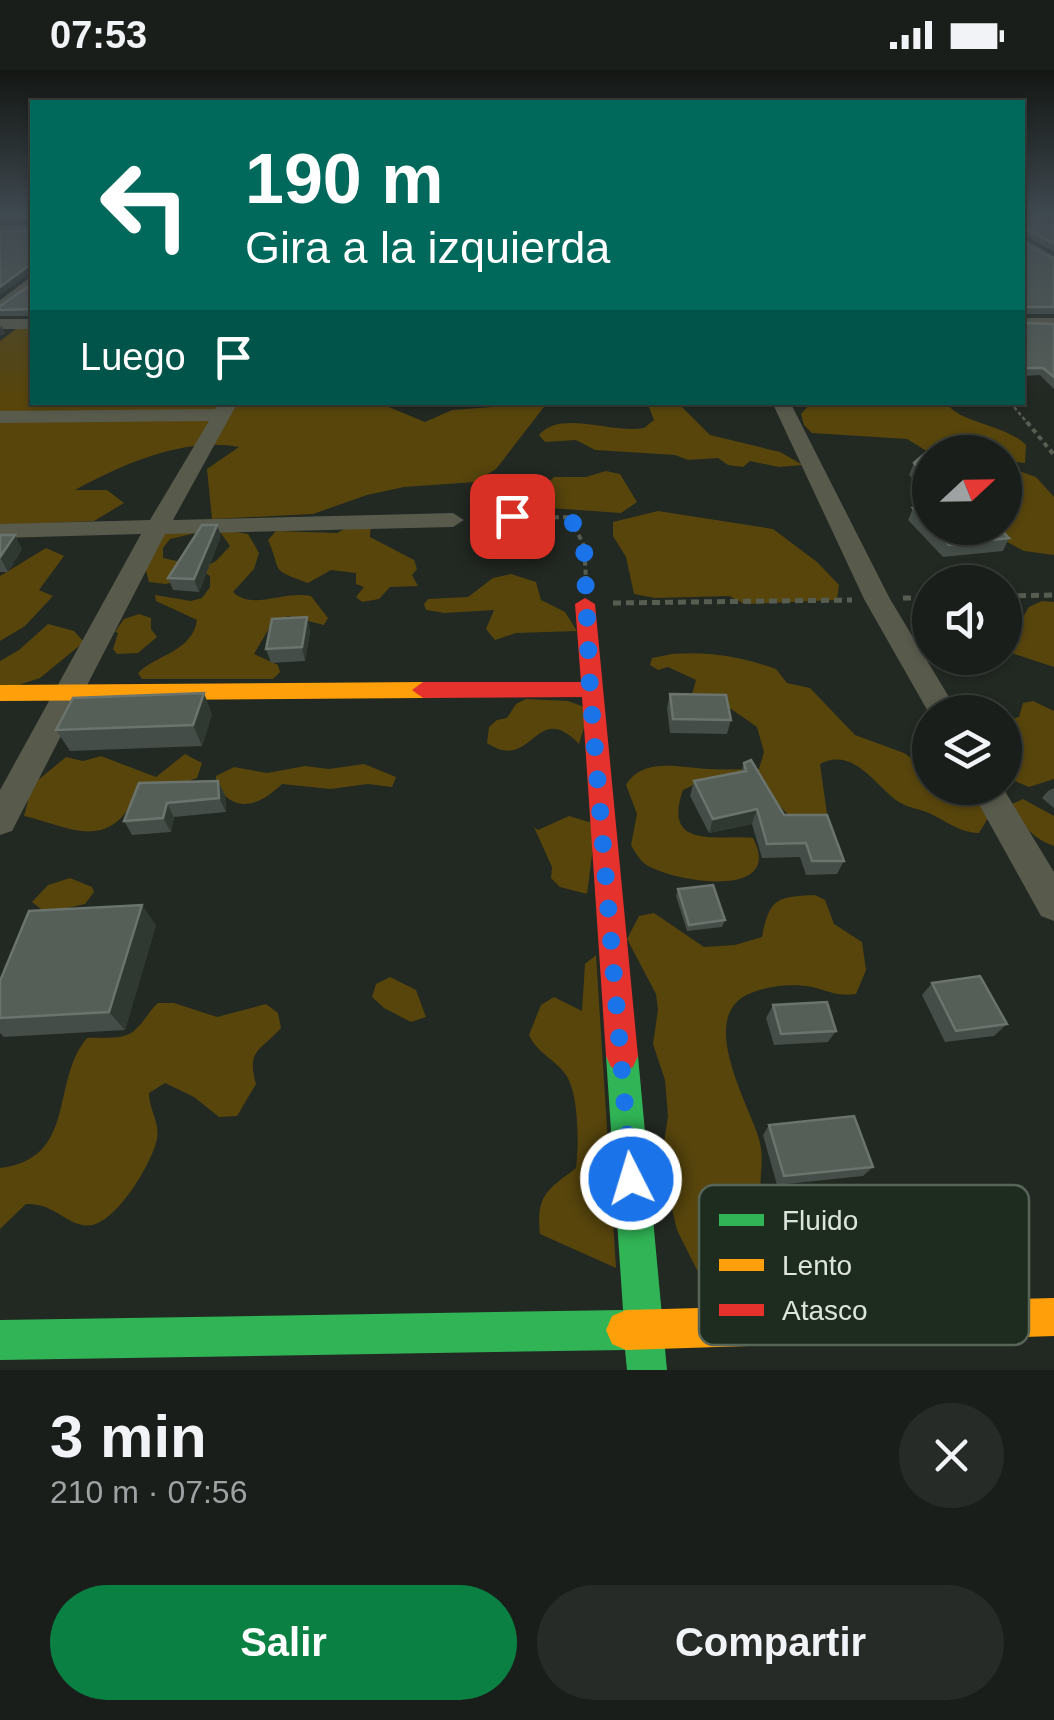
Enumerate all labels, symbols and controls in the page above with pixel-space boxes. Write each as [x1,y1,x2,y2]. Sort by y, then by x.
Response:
text: 07:53 [50,14,147,56]
icon: left [80,140,210,270]
text: 190 m [245,140,443,218]
text: Gira a la izquierda [245,222,610,273]
icon: arrive [206,330,261,385]
text: Luego [80,336,186,378]
north arrow [912,435,1022,545]
map controls [912,435,1022,805]
pin [470,474,555,559]
icon: arrive [485,489,540,544]
button: sound [912,565,1022,675]
button: layers [912,695,1022,805]
position arrow [579,1127,683,1231]
legend [699,1185,1029,1345]
text: Fluido [782,1205,858,1236]
text: Lento [782,1250,852,1281]
text: Atasco [782,1295,868,1326]
text: 3 min [50,1403,207,1470]
button: close [899,1403,1004,1508]
text: 210 m · 07:56 [50,1474,247,1510]
button: Salir [50,1585,517,1700]
button: Compartir [537,1585,1004,1700]

